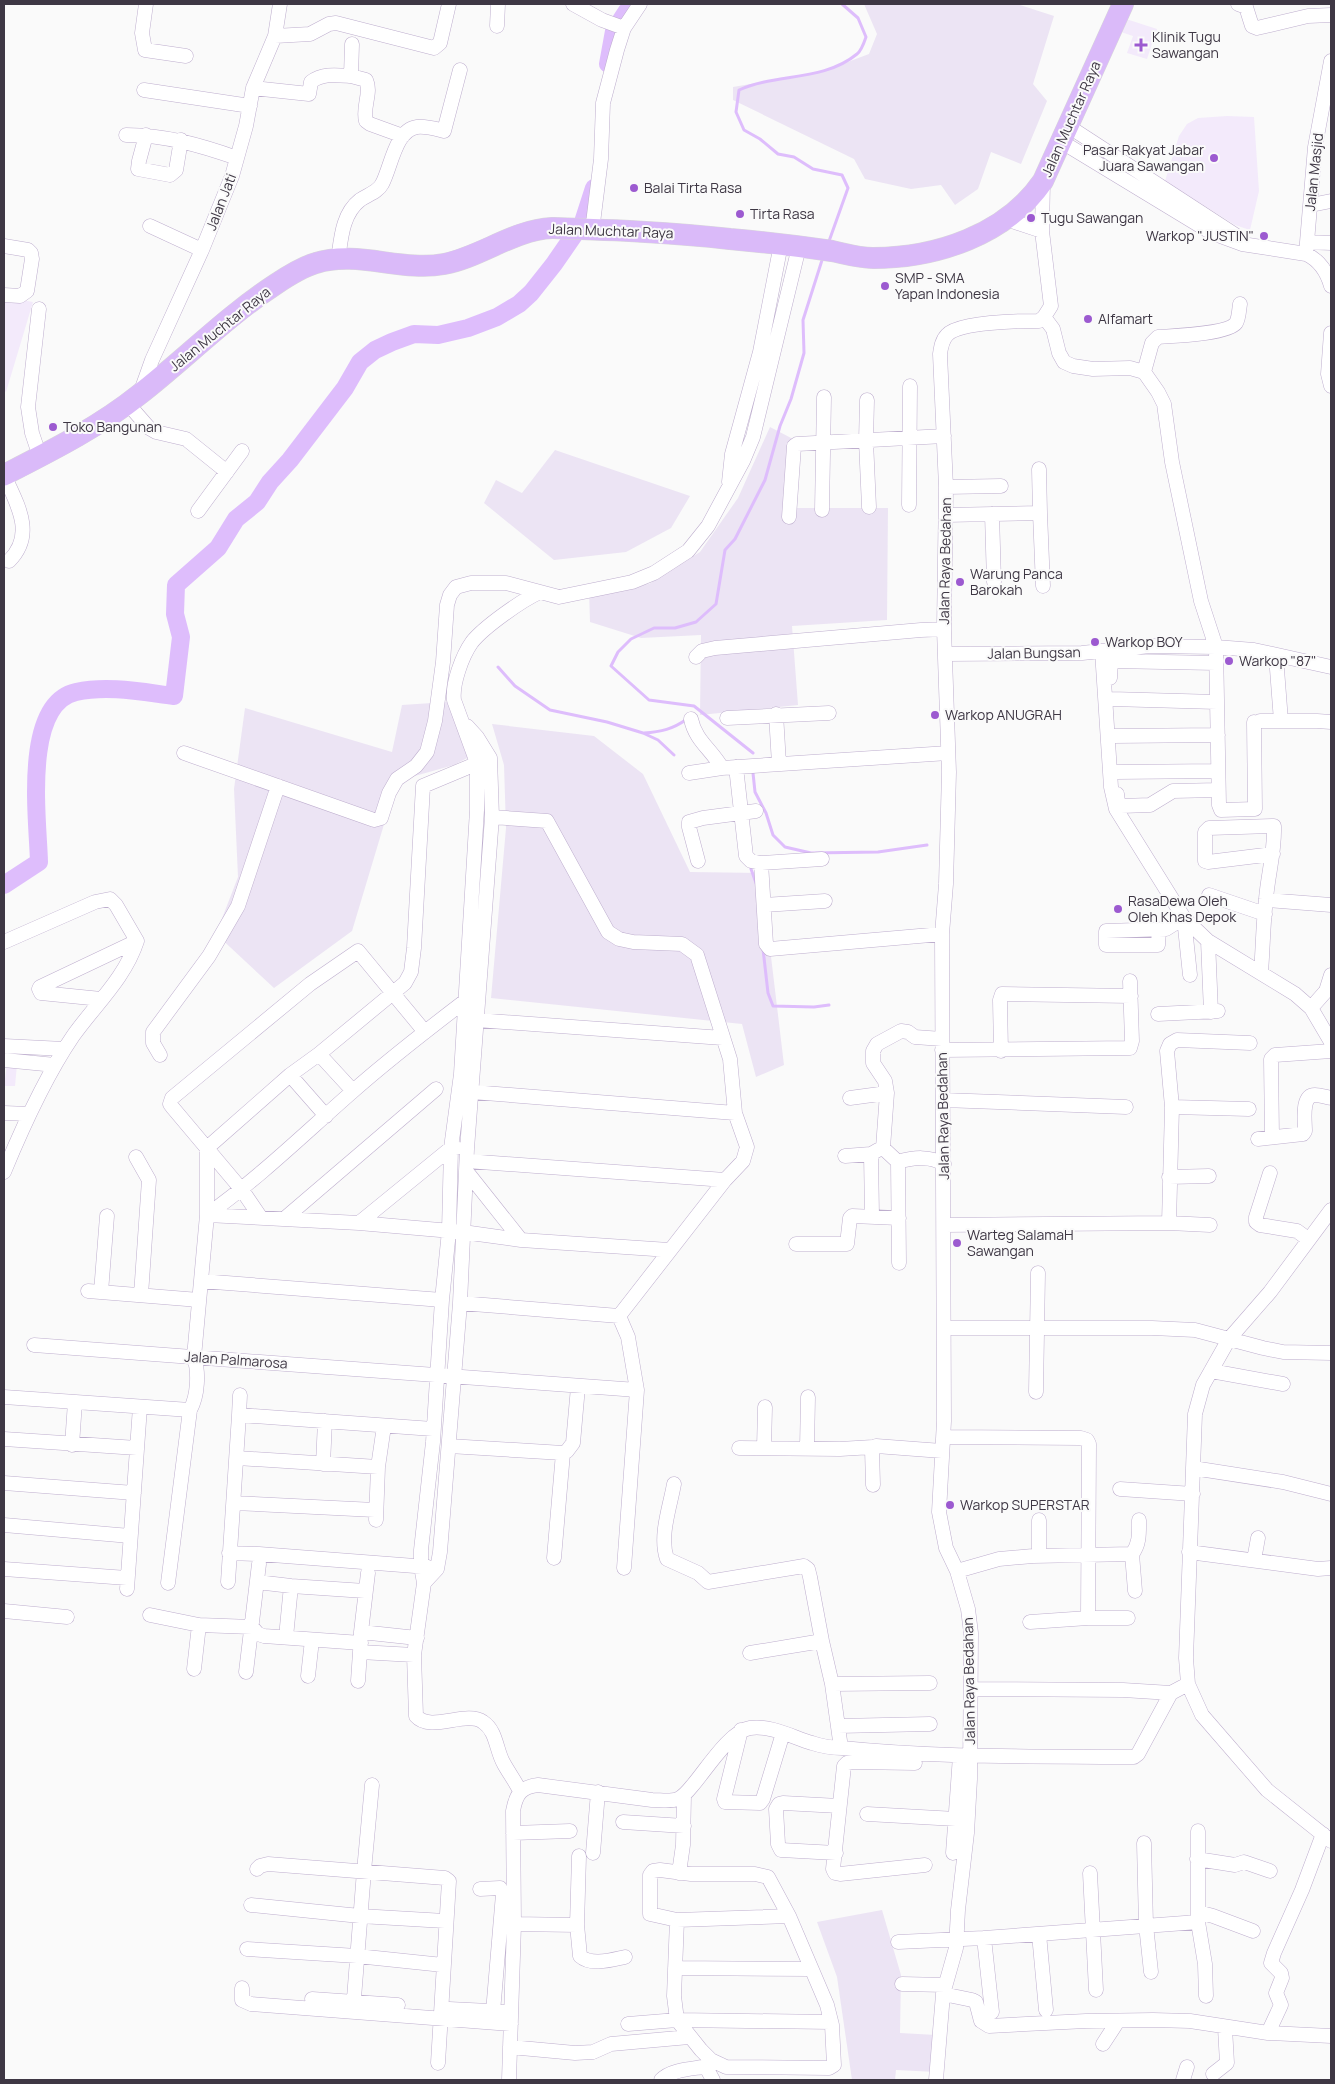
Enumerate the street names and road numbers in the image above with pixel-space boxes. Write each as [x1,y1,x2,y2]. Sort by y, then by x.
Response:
street label: Jalan Muchtar Raya [1036,58,1105,180]
street label: Jalan Masjid [1300,132,1327,212]
street label: Jalan Jati [201,171,240,233]
street label: Jalan Muchtar Raya [548,219,674,242]
street label: Jalan Muchtar Raya [165,282,274,375]
street label: Jalan Raya Bedahan [934,497,955,625]
street label: Jalan Bungsan [987,642,1081,663]
street label: Jalan Raya Bedahan [932,1052,953,1180]
street label: Jalan Palmarosa [184,1346,288,1373]
street label: Jalan Raya Bedahan [958,1617,979,1745]

